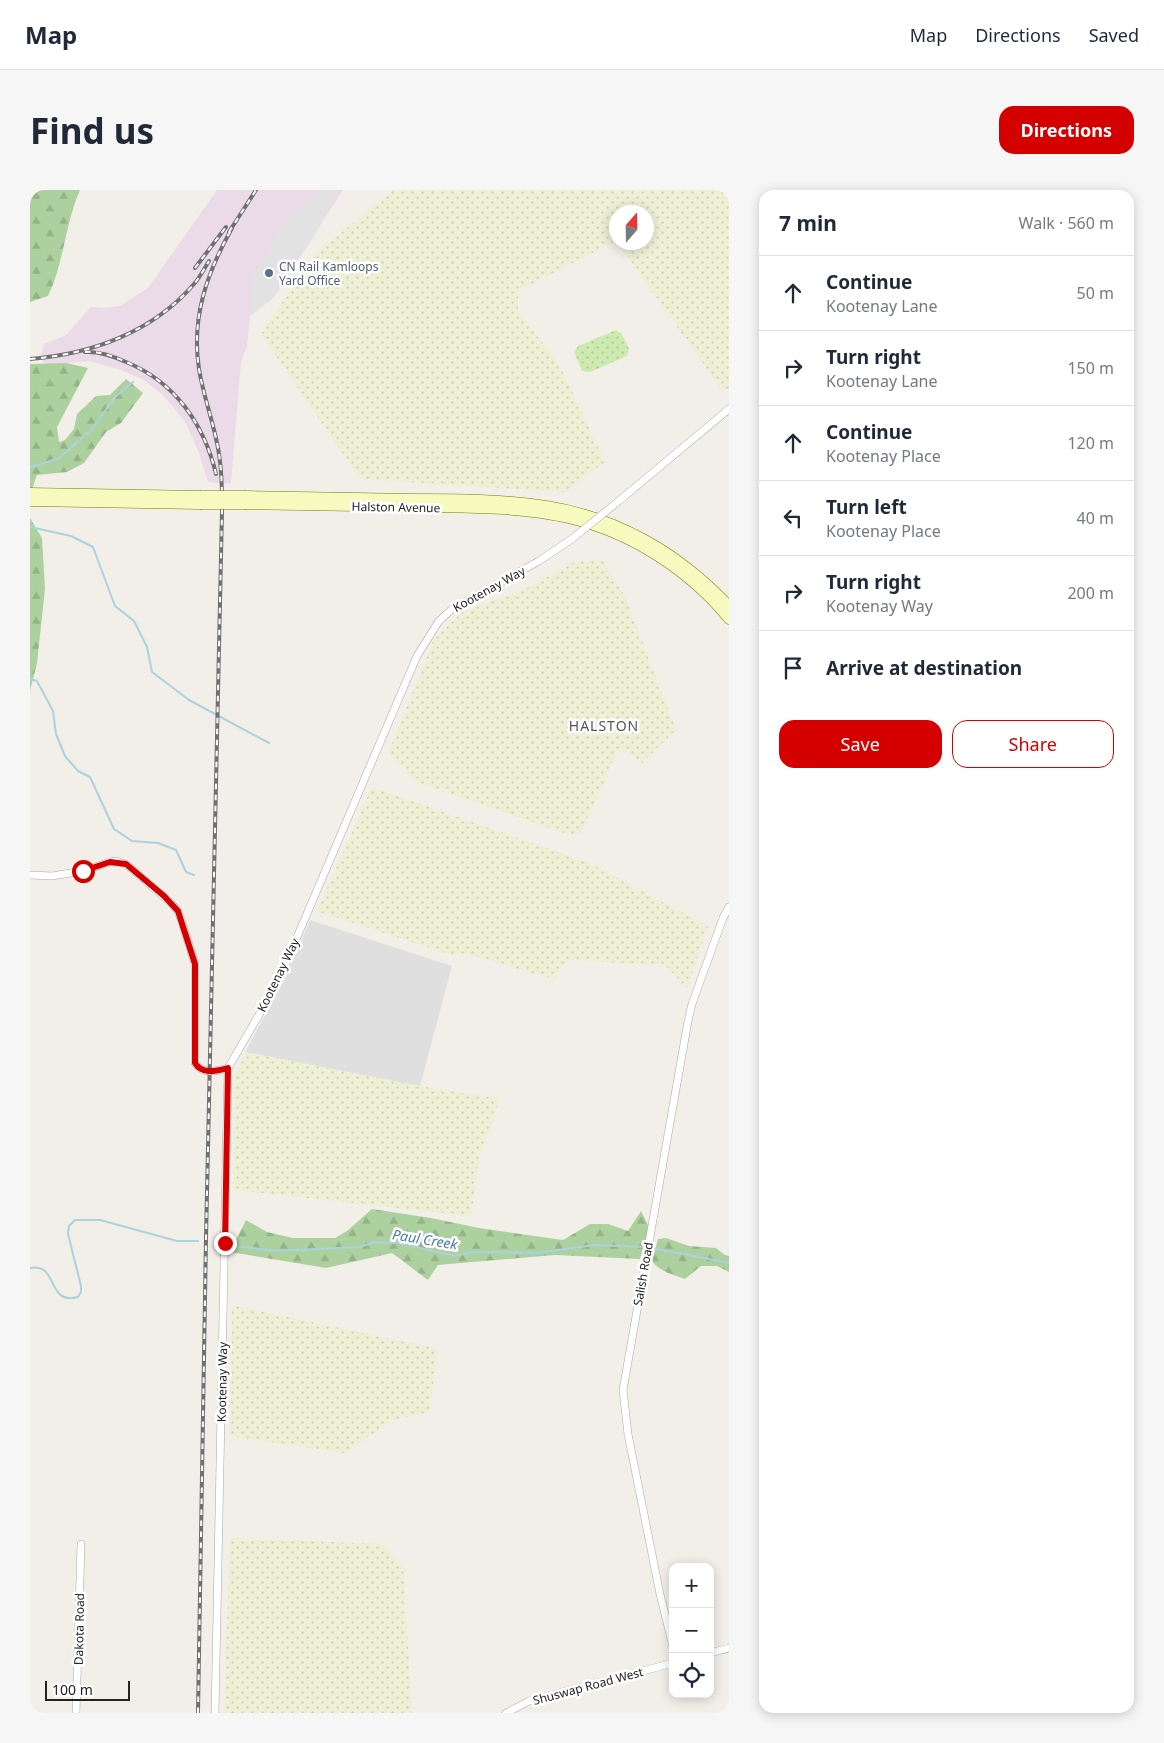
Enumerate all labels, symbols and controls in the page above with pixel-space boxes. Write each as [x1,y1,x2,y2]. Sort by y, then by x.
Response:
text: Map [25,18,77,51]
text: Map [910,23,947,47]
text: Directions [975,23,1061,47]
text: Saved [1089,23,1139,47]
button: Directions [999,106,1134,154]
text: Find us [30,107,154,154]
north arrow [609,205,654,250]
text: 7 min [779,209,837,237]
text: Walk · 560 m [1019,212,1114,234]
place label: CN Rail Kamloops Yard Office [279,258,379,289]
marker: CN Rail Kamloops Yard Office [263,267,275,279]
text: Continue [826,269,912,295]
icon: ahead [779,279,807,307]
text: 50 m [1077,282,1114,304]
text: Kootenay Lane [826,295,938,317]
text: Turn right [826,344,921,370]
icon: right [779,354,807,382]
text: 150 m [1067,357,1114,379]
text: Kootenay Lane [826,370,938,392]
text: Continue [826,419,912,445]
icon: ahead [779,429,807,457]
text: 120 m [1067,432,1114,454]
text: Kootenay Place [826,445,941,467]
text: Turn left [826,494,907,520]
street label: Halston Avenue [351,498,441,516]
icon: left [779,504,807,532]
text: 40 m [1077,507,1114,529]
text: Kootenay Place [826,520,941,542]
street label: Kootenay Way [450,562,529,616]
text: Turn right [826,569,921,595]
icon: right [779,579,807,607]
text: 200 m [1067,582,1114,604]
text: Kootenay Way [826,595,933,617]
icon: arrive [779,654,807,682]
text: Arrive at destination [826,655,1022,681]
district label: HALSTON [569,716,639,735]
button: Save [779,720,942,768]
button: Share [952,720,1114,768]
route start [72,860,95,883]
street label: Kootenay Way [253,934,304,1015]
water label: Paul Creek [391,1224,460,1254]
route end [214,1232,237,1255]
street label: Salish Road [629,1241,657,1307]
street label: Kootenay Way [213,1341,231,1422]
map controls [669,1563,714,1698]
button: + [669,1563,714,1608]
street label: Dakota Road [70,1593,88,1665]
button: − [669,1608,714,1653]
button: locate [669,1653,714,1698]
street label: Shuswap Road West [531,1663,646,1709]
scale bar [45,1678,130,1701]
text: 100 m [52,1680,93,1699]

